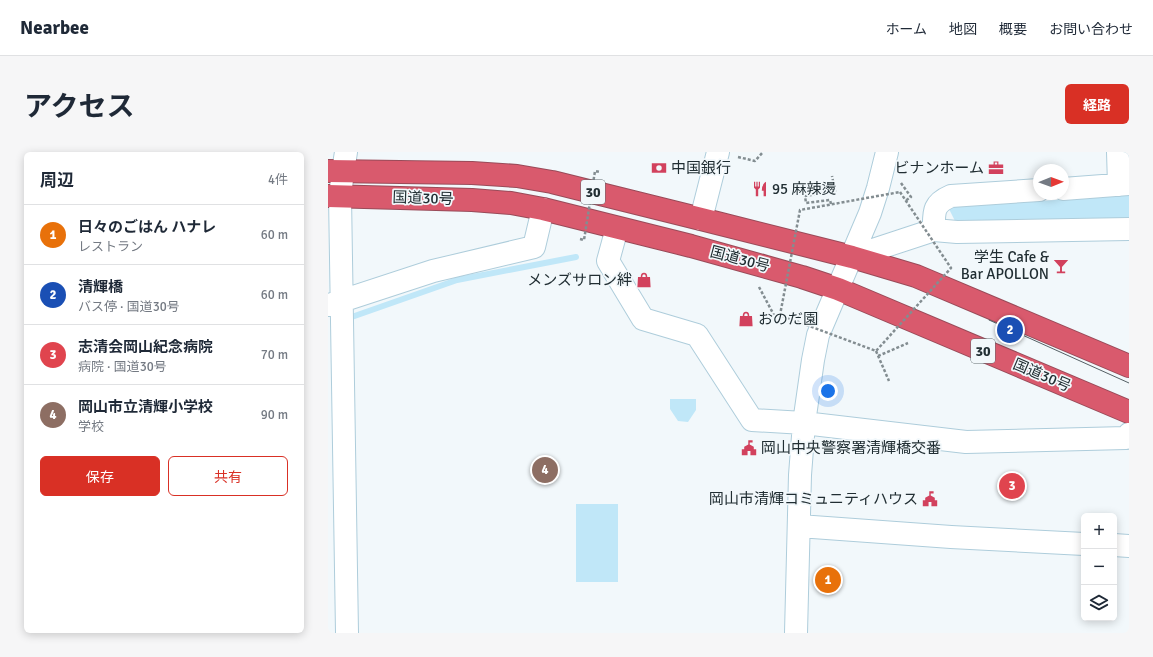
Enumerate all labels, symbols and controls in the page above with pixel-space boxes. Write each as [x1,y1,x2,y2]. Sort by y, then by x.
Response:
text: Nearbee [20,16,89,40]
text: ホーム [885,21,927,38]
text: 地図 [949,21,977,38]
text: 概要 [999,21,1027,38]
text: お問い合わせ [1049,21,1133,38]
button: 経路 [1065,84,1129,124]
text: アクセス [24,90,135,124]
bank icon: 中国銀行 [650,159,668,177]
place label: 中国銀行 [671,159,731,177]
place label: ビナンホーム [894,159,984,177]
office icon: ビナンホーム [987,159,1005,177]
north arrow [1033,164,1069,200]
text: 周辺 [40,170,74,191]
text: 4件 [268,172,288,188]
road number: 30 [581,180,605,204]
restaurant icon: 95 麻辣燙 [751,180,769,198]
place label: 95 麻辣燙 [772,180,837,198]
street label: 国道30号 [392,188,454,208]
text: 日々のごはん ハナレ [78,218,216,236]
text: 1 [49,227,57,243]
text: 60 m [261,227,288,243]
text: レストラン [78,239,143,255]
street label: 国道30号 [708,242,772,276]
place label: 学生 Cafe & Bar APOLLON [961,248,1050,283]
bar icon: 学生 Cafe & Bar APOLLON [1052,257,1070,275]
place label: メンズサロン絆 [527,271,632,289]
shop icon: メンズサロン絆 [635,271,653,289]
text: 清輝橋 [78,278,123,296]
text: 2 [49,287,57,303]
text: 60 m [261,287,288,303]
text: バス停 · 国道30号 [78,299,180,315]
shop icon: おのだ園 [737,310,755,328]
place label: おのだ園 [758,310,818,328]
pin: 2 [997,315,1023,345]
text: 志清会岡山紀念病院 [78,338,213,356]
road number: 30 [971,339,995,363]
text: 3 [49,347,57,363]
text: 70 m [261,347,288,363]
street label: 国道30号 [1010,355,1074,395]
text: 病院 · 国道30号 [78,359,167,375]
your location [818,381,838,401]
text: 岡山市立清輝小学校 [78,398,213,416]
text: 4 [49,407,57,423]
text: 90 m [261,407,288,423]
text: 学校 [78,419,104,435]
public building icon: 岡山中央警察署清輝橋交番 [740,439,758,457]
place label: 岡山中央警察署清輝橋交番 [761,439,941,457]
pin: 4 [532,455,558,485]
button: 保存 [40,456,160,496]
button: 共有 [168,456,288,496]
pin: 3 [999,471,1025,501]
place label: 岡山市清輝コミュニティハウス [709,490,918,508]
public building icon: 岡山市清輝コミュニティハウス [921,490,939,508]
map controls [1081,513,1117,621]
button: + [1081,513,1117,549]
button: − [1081,549,1117,585]
pin: 1 [815,565,841,595]
button: layers [1081,585,1117,621]

